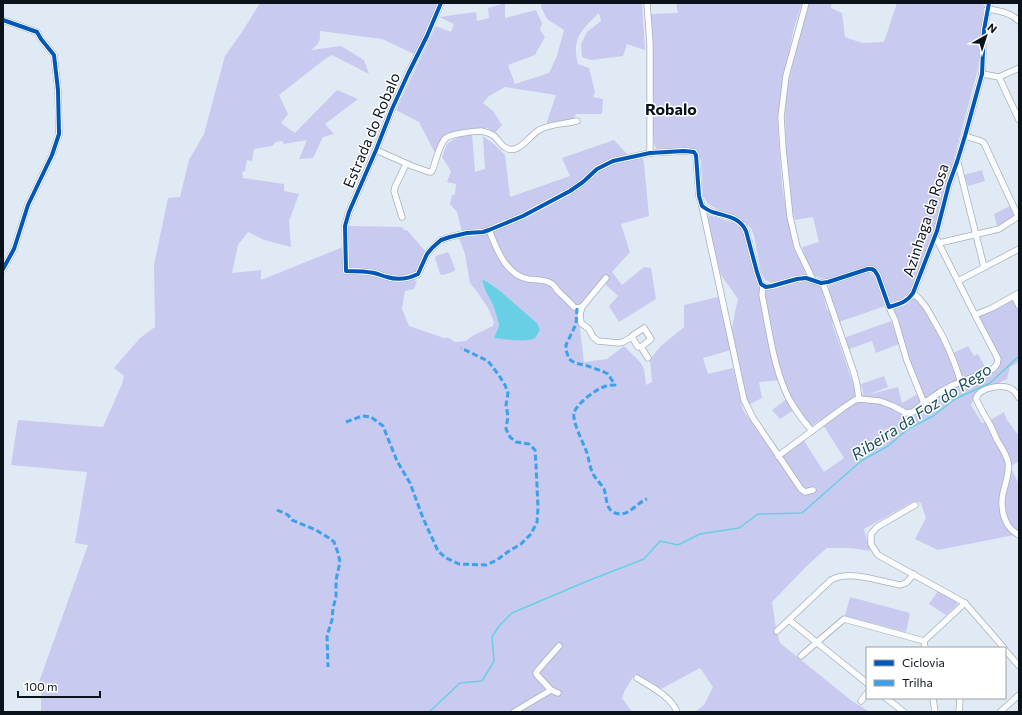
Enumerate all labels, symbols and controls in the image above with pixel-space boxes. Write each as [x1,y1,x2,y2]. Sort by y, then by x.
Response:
north arrow [966,16,1006,56]
text: N [985,20,1000,35]
street label: Estrada do Robalo [339,70,403,190]
district label: Robalo [645,99,697,118]
street label: Azinhaga da Rosa [898,161,952,279]
water label: Ribeira da Foz do Rego [847,359,995,463]
legend [866,647,1006,699]
text: Ciclovia [902,655,945,669]
scale bar [18,673,100,699]
text: Trilha [902,675,933,689]
text: 100 m [24,679,58,693]

